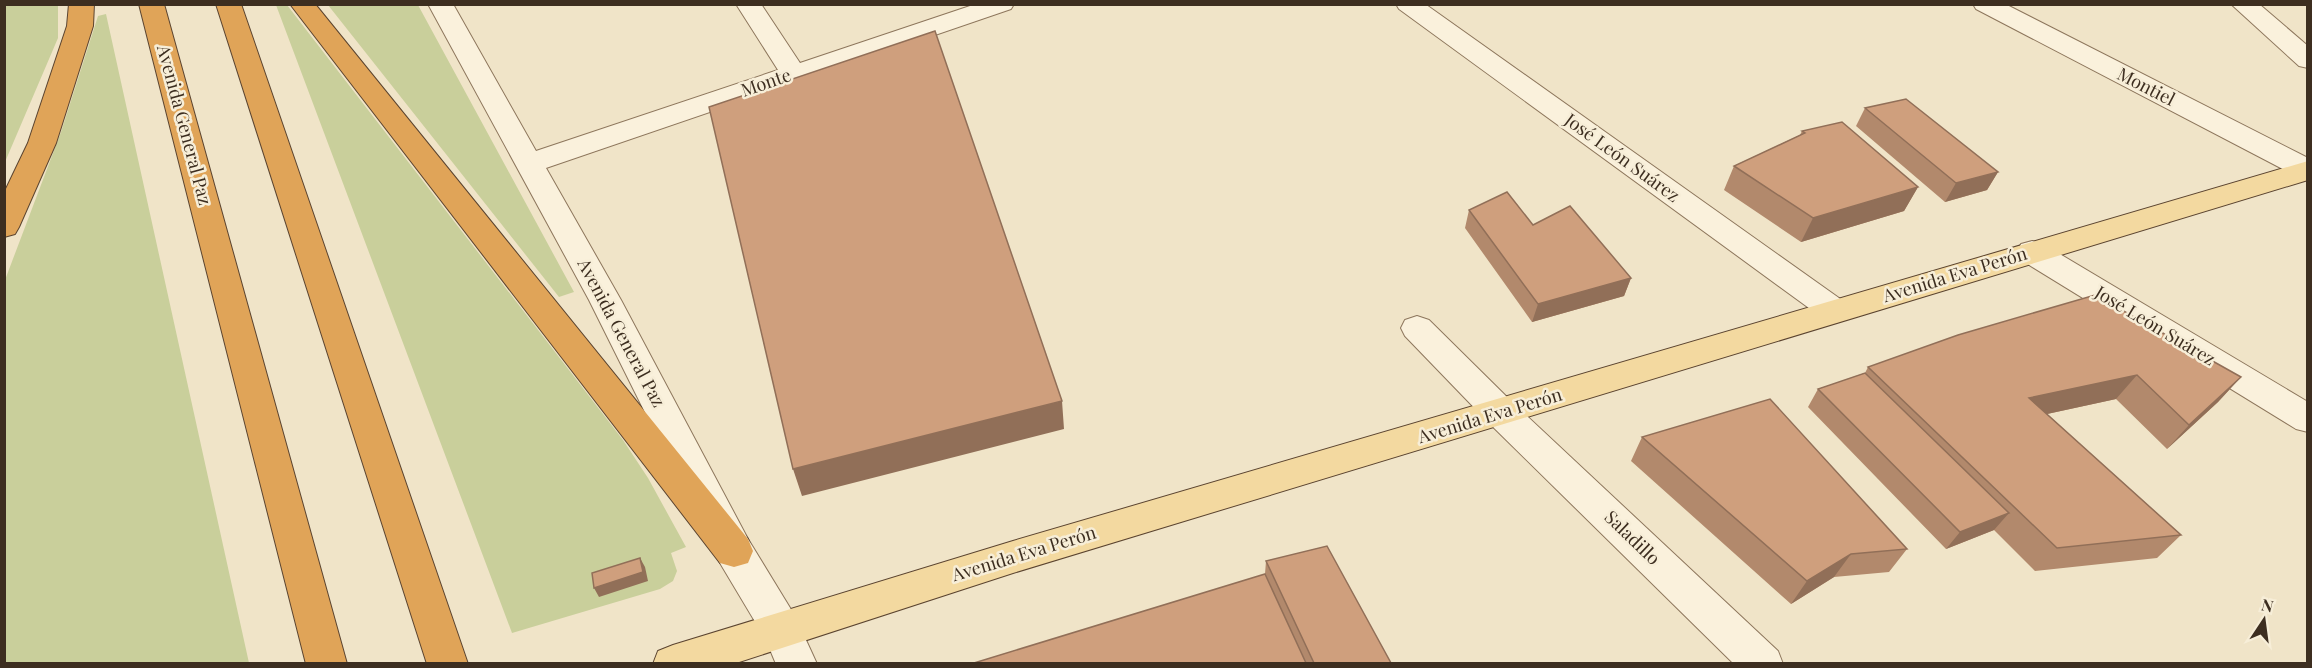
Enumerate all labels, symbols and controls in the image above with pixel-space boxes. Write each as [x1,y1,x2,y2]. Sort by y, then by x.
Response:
street label: Avenida General Paz [152,41,218,208]
street label: Montiel [2113,61,2179,111]
street label: Monte [737,62,794,102]
street label: José León Suárez [1560,107,1685,207]
street label: Avenida Eva Perón [1879,241,2030,308]
street label: Avenida General Paz [572,253,671,411]
street label: José León Suárez [2090,279,2220,371]
street label: Avenida Eva Perón [1414,382,1565,449]
street label: Saladillo [1600,505,1666,570]
street label: Avenida Eva Perón [948,520,1099,587]
north arrow [2234,590,2294,650]
text: N [2259,593,2276,617]

